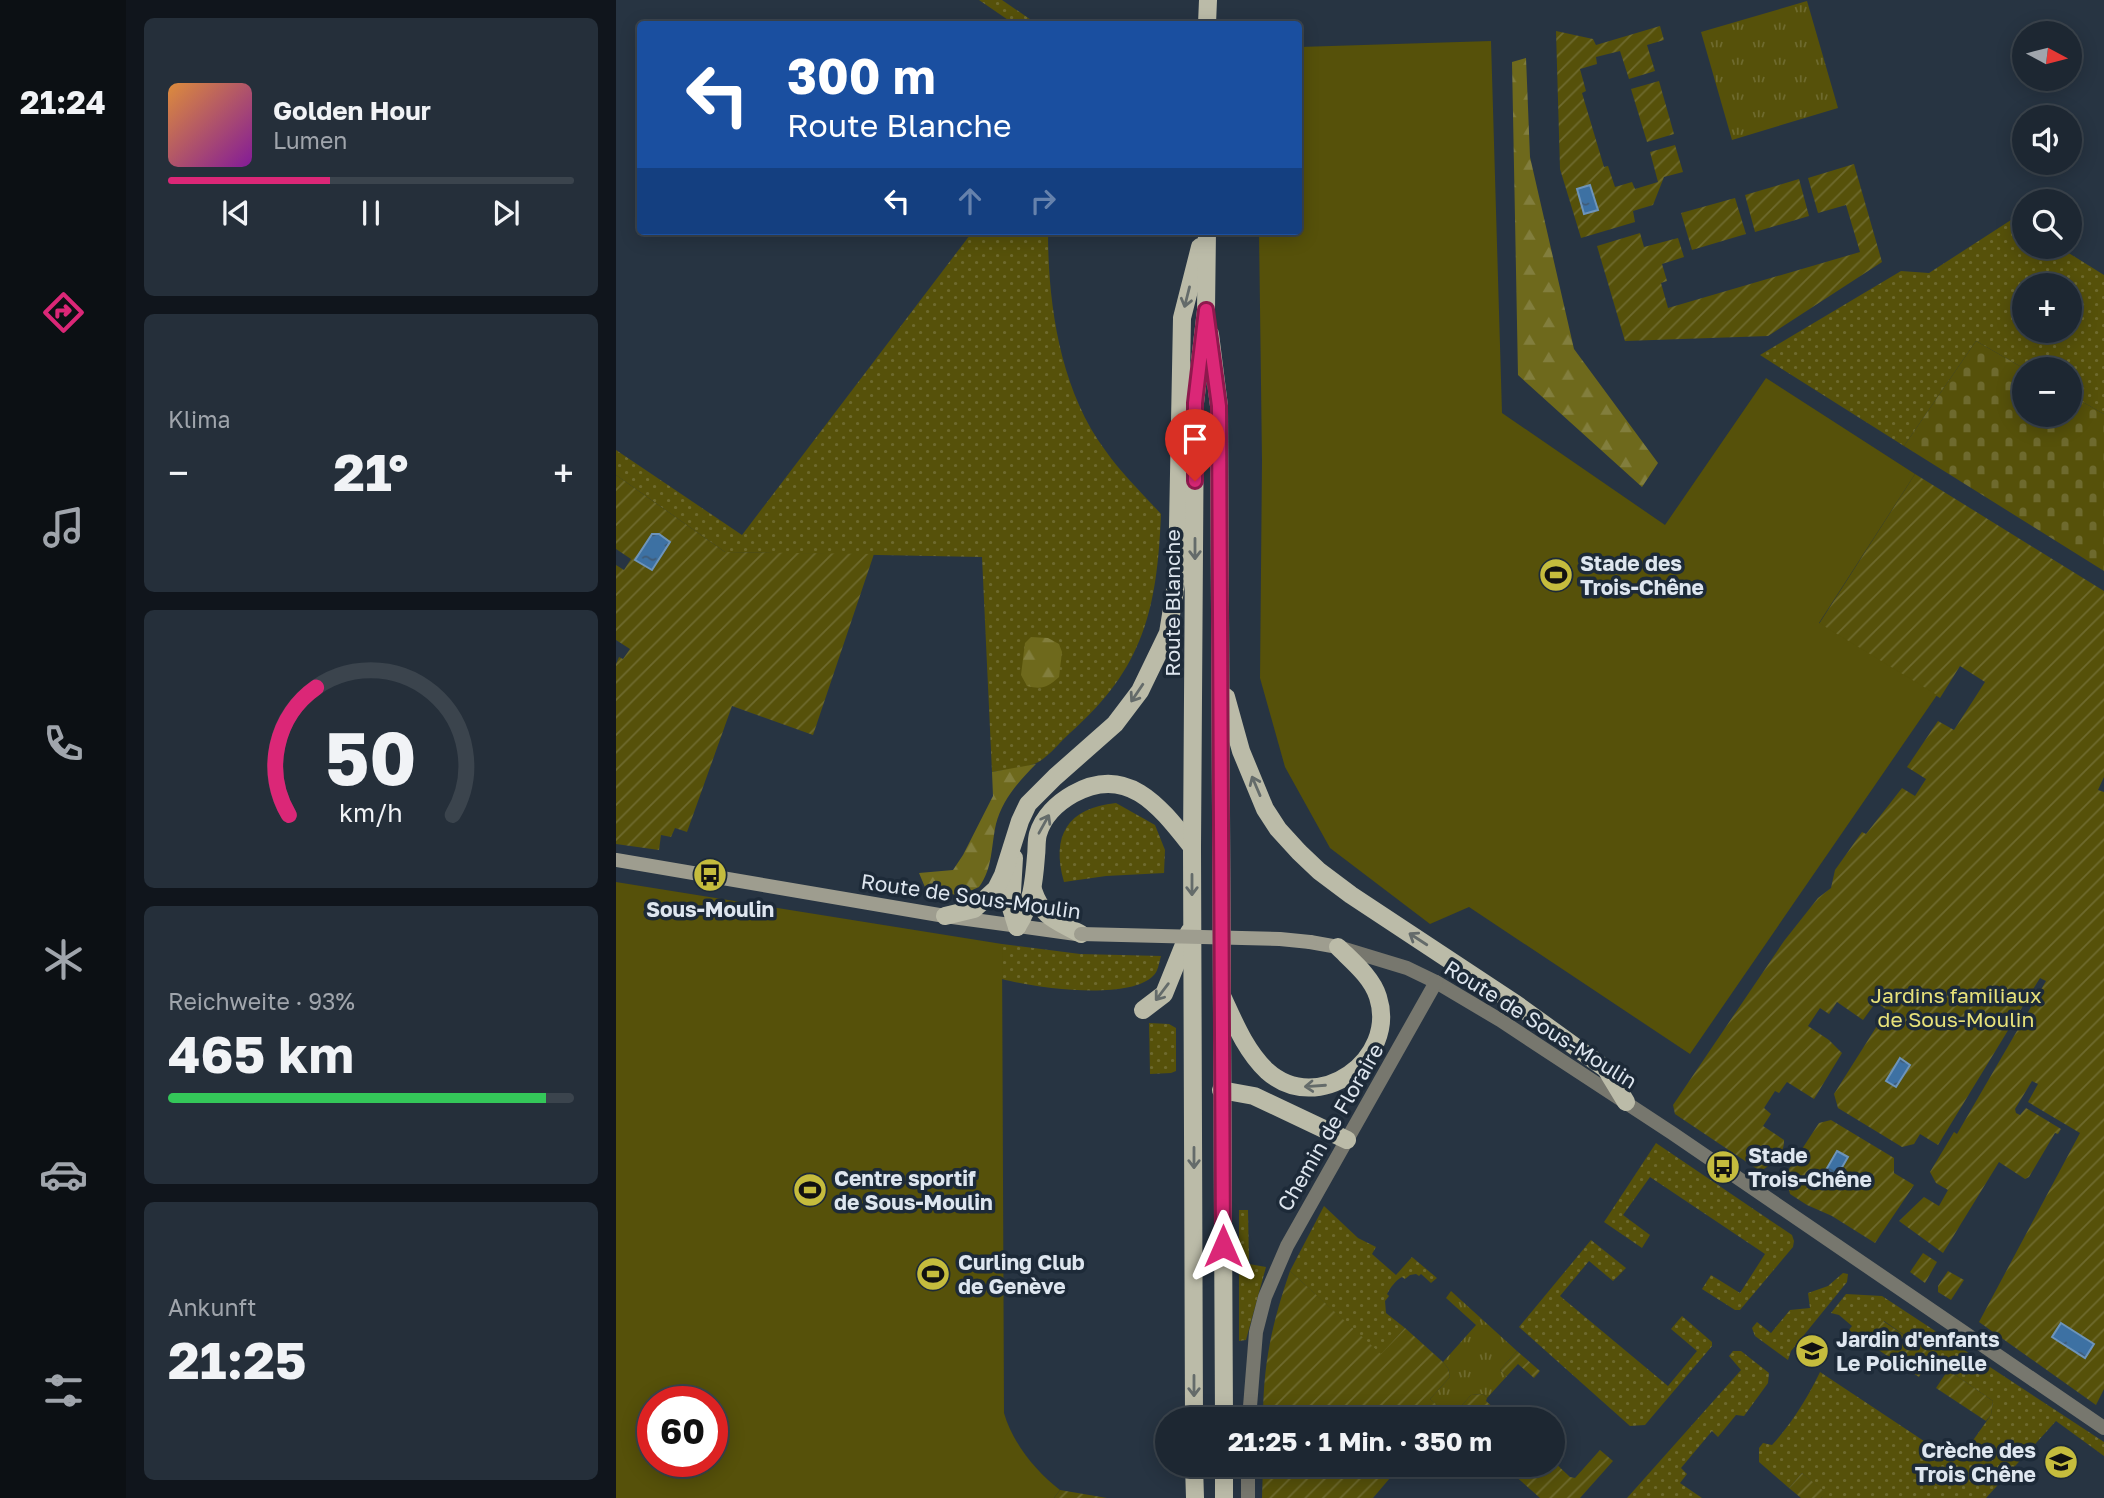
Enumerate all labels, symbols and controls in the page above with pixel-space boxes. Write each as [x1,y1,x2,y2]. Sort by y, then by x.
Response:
north arrow [2012,21,2082,91]
map controls [2012,21,2082,427]
text: 300 m [787,46,936,105]
icon: left [672,49,763,140]
text: 21:24 [20,83,106,121]
text: Golden Hour [273,95,431,126]
button: sound [2012,105,2082,175]
text: Route Blanche [787,106,1011,144]
text: Lumen [273,126,347,154]
icon: left [878,182,916,220]
icon: ahead [951,182,989,220]
icon: right [1024,182,1062,220]
button: search [2012,189,2082,259]
icon: previous [217,194,255,232]
icon: pause [352,194,390,232]
icon: next [487,194,525,232]
button: + [2012,273,2082,343]
one-way arrow [1180,285,1193,308]
icon: directions [39,288,88,337]
button: − [2012,357,2082,427]
text: Klima [168,405,231,433]
pin [1165,409,1225,481]
icon: arrive [1176,420,1214,458]
text: 21° [333,440,409,502]
text: − [168,450,189,495]
text: + [553,450,574,495]
icon: music [39,503,88,552]
street label: Route Blanche [1159,529,1185,677]
one-way arrow [1188,537,1202,560]
place label: Stade des Trois-Chêne [1580,550,1704,600]
sports icon: Stade des Trois-Chêne [1537,556,1575,594]
one-way arrow [1130,683,1144,703]
text: 50 [325,714,417,801]
icon: phone [39,719,88,768]
one-way arrow [1248,776,1261,797]
text: km/h [339,797,403,828]
one-way arrow [1037,814,1051,834]
bus stop icon: Sous-Moulin [691,856,729,894]
street label: Route de Sous-Moulin [859,868,1083,924]
one-way arrow [1185,873,1199,896]
place label: Sous-Moulin [646,896,774,922]
one-way arrow [1409,932,1428,946]
icon: climate [39,935,88,984]
street label: Route de Sous-Moulin [1440,954,1642,1094]
one-way arrow [1155,982,1170,1001]
park label: Jardins familiaux de Sous-Moulin [1870,982,2042,1032]
text: Reichweite · 93% [168,987,355,1015]
text: 465 km [168,1022,354,1084]
street label: Chemin de Floraire [1271,1039,1389,1215]
one-way arrow [1304,1080,1327,1093]
place label: Stade Trois-Chêne [1748,1142,1872,1192]
one-way arrow [1187,1146,1200,1169]
bus stop icon: Stade Trois-Chêne [1704,1148,1742,1186]
icon: car [39,1150,88,1199]
place label: Centre sportif de Sous-Moulin [834,1165,993,1215]
sports icon: Centre sportif de Sous-Moulin [791,1171,829,1209]
position arrow [1186,1209,1260,1283]
place label: Curling Club de Genève [958,1249,1085,1299]
sports icon: Curling Club de Genève [914,1255,952,1293]
text: Ankunft [168,1293,256,1321]
place label: Jardin d'enfants Le Polichinelle [1836,1326,2000,1376]
text: 21:25 [168,1328,307,1390]
school or university icon: Jardin d'enfants Le Polichinelle [1793,1332,1831,1370]
icon: filters [39,1366,88,1415]
one-way arrow [1187,1374,1201,1397]
speed limit sign: 60 [637,1386,728,1477]
text: 21:25 · 1 Min. · 350 m [1228,1426,1492,1457]
place label: Crèche des Trois Chêne [1915,1437,2036,1487]
school or university icon: Crèche des Trois Chêne [2042,1443,2080,1481]

